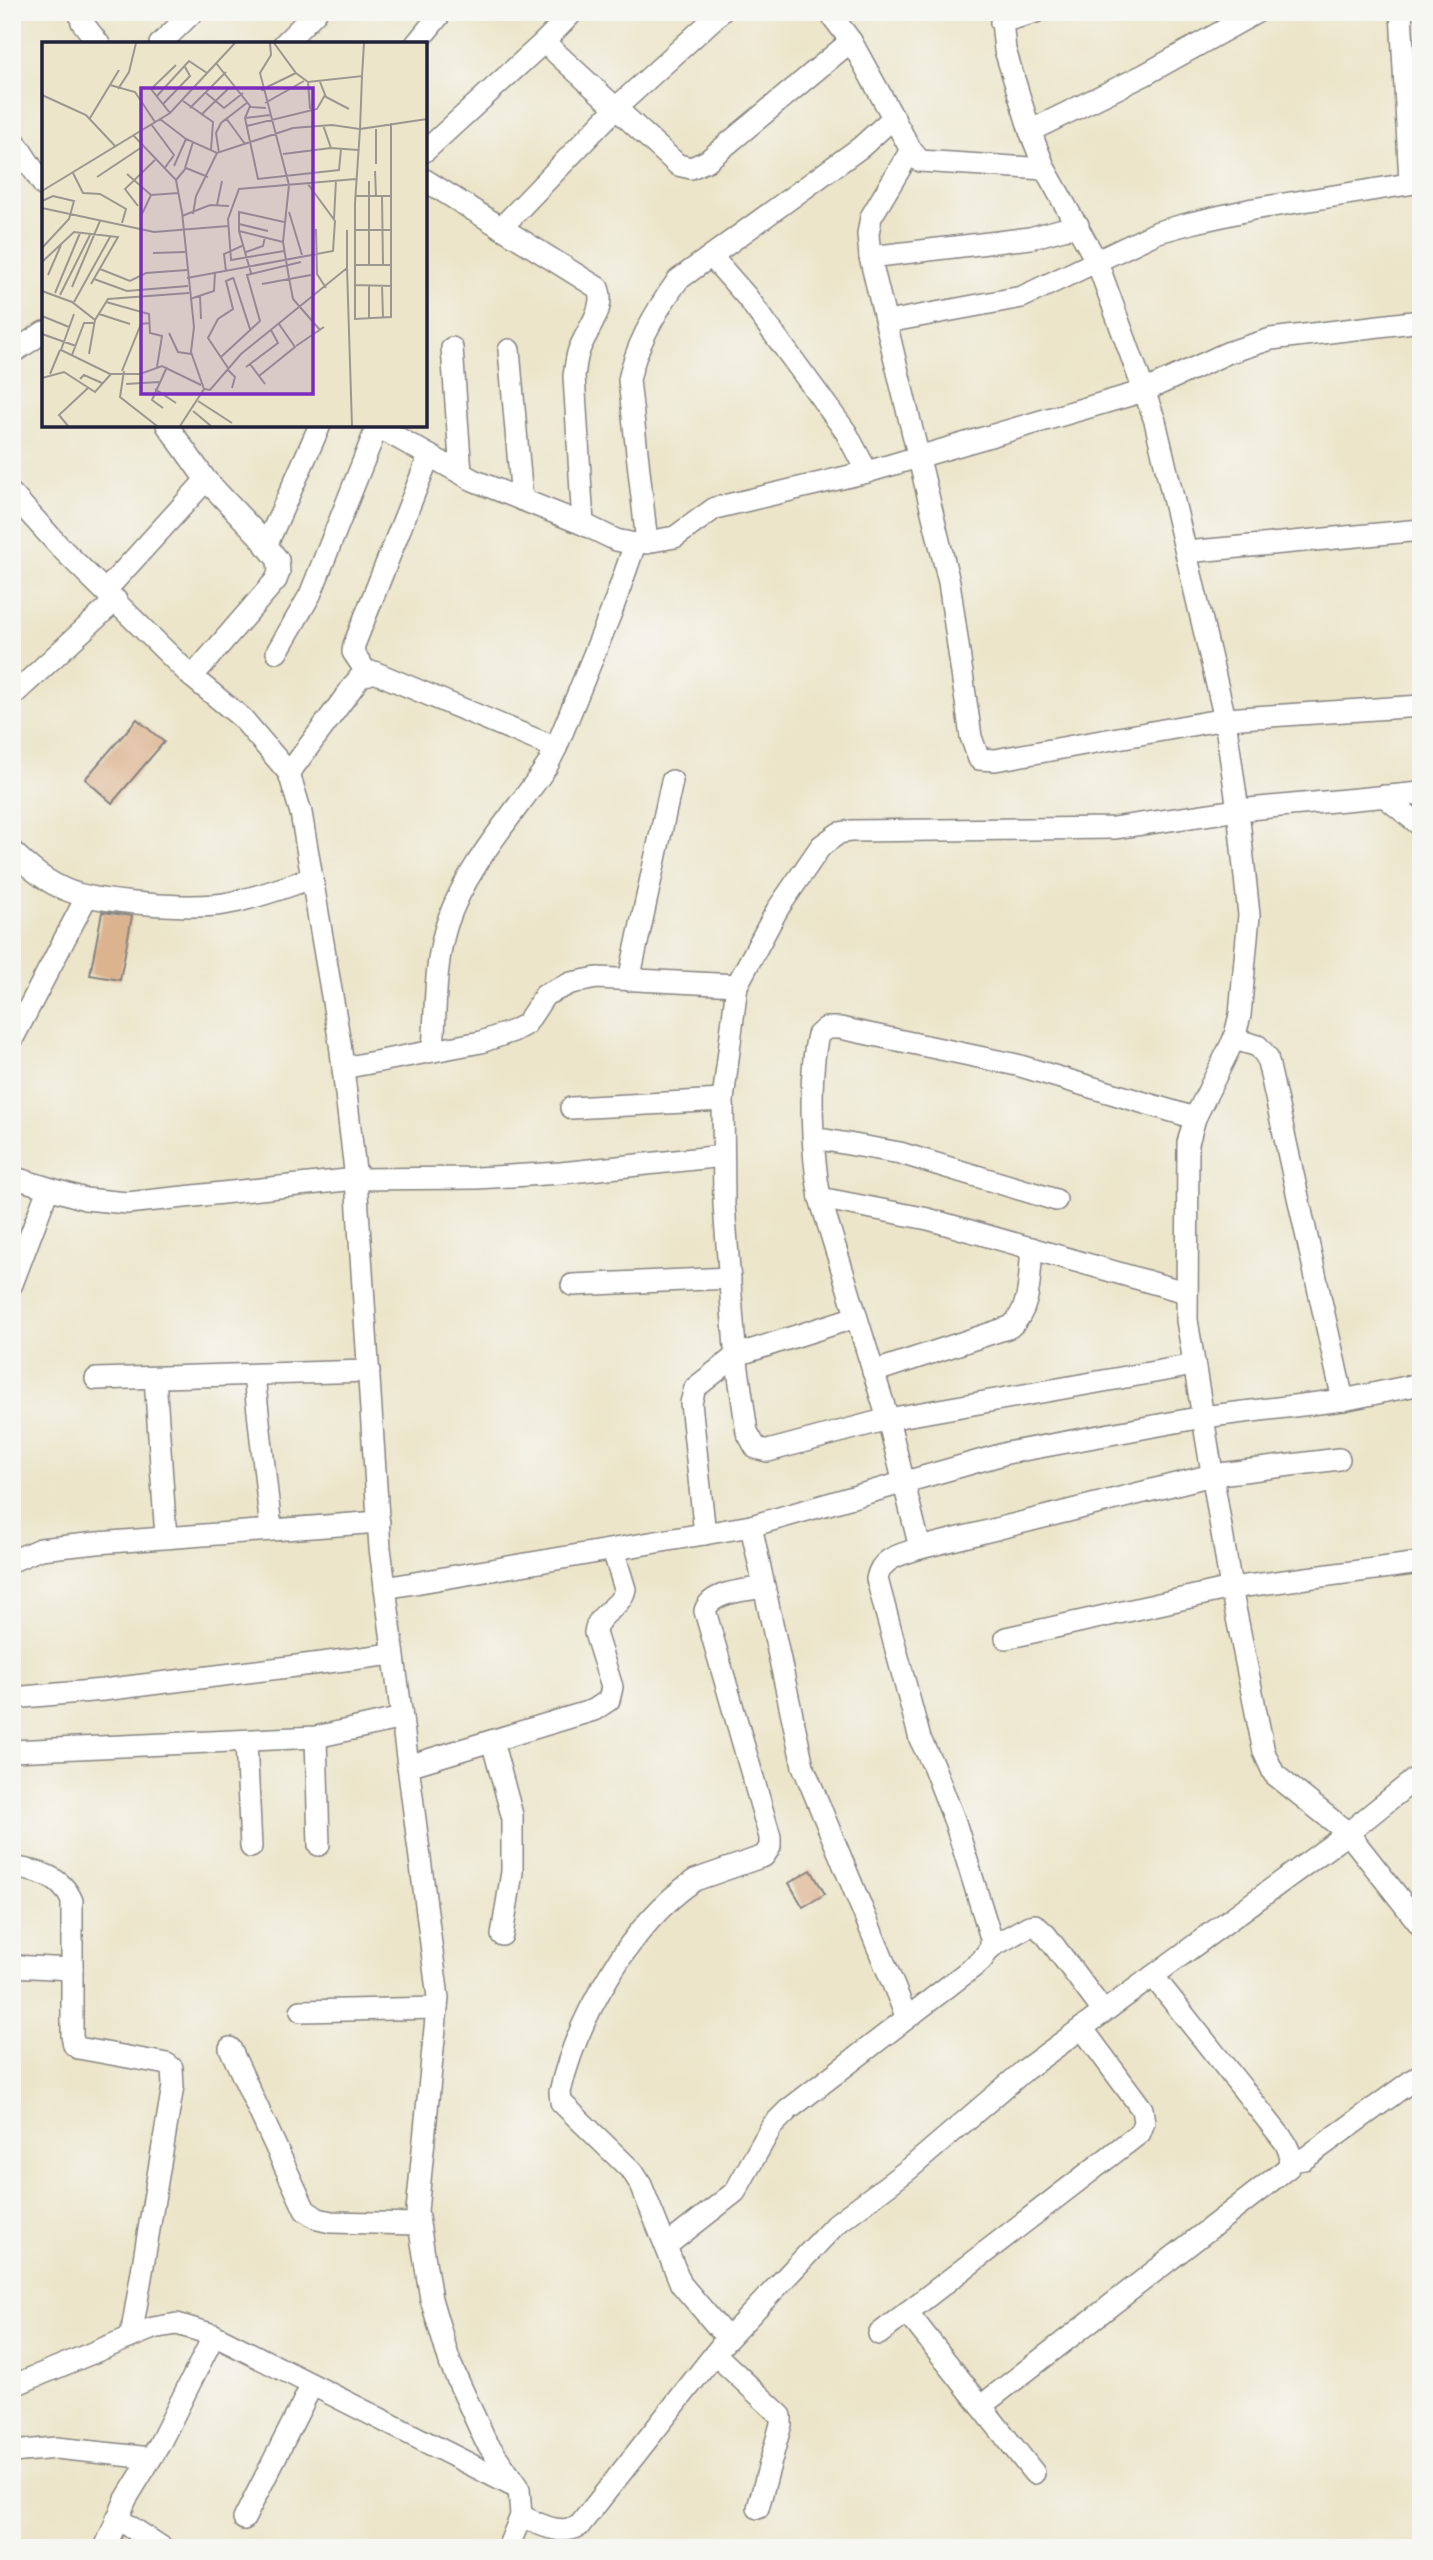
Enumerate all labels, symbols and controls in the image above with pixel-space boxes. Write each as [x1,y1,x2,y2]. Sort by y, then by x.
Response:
inset map [42,42,427,427]

